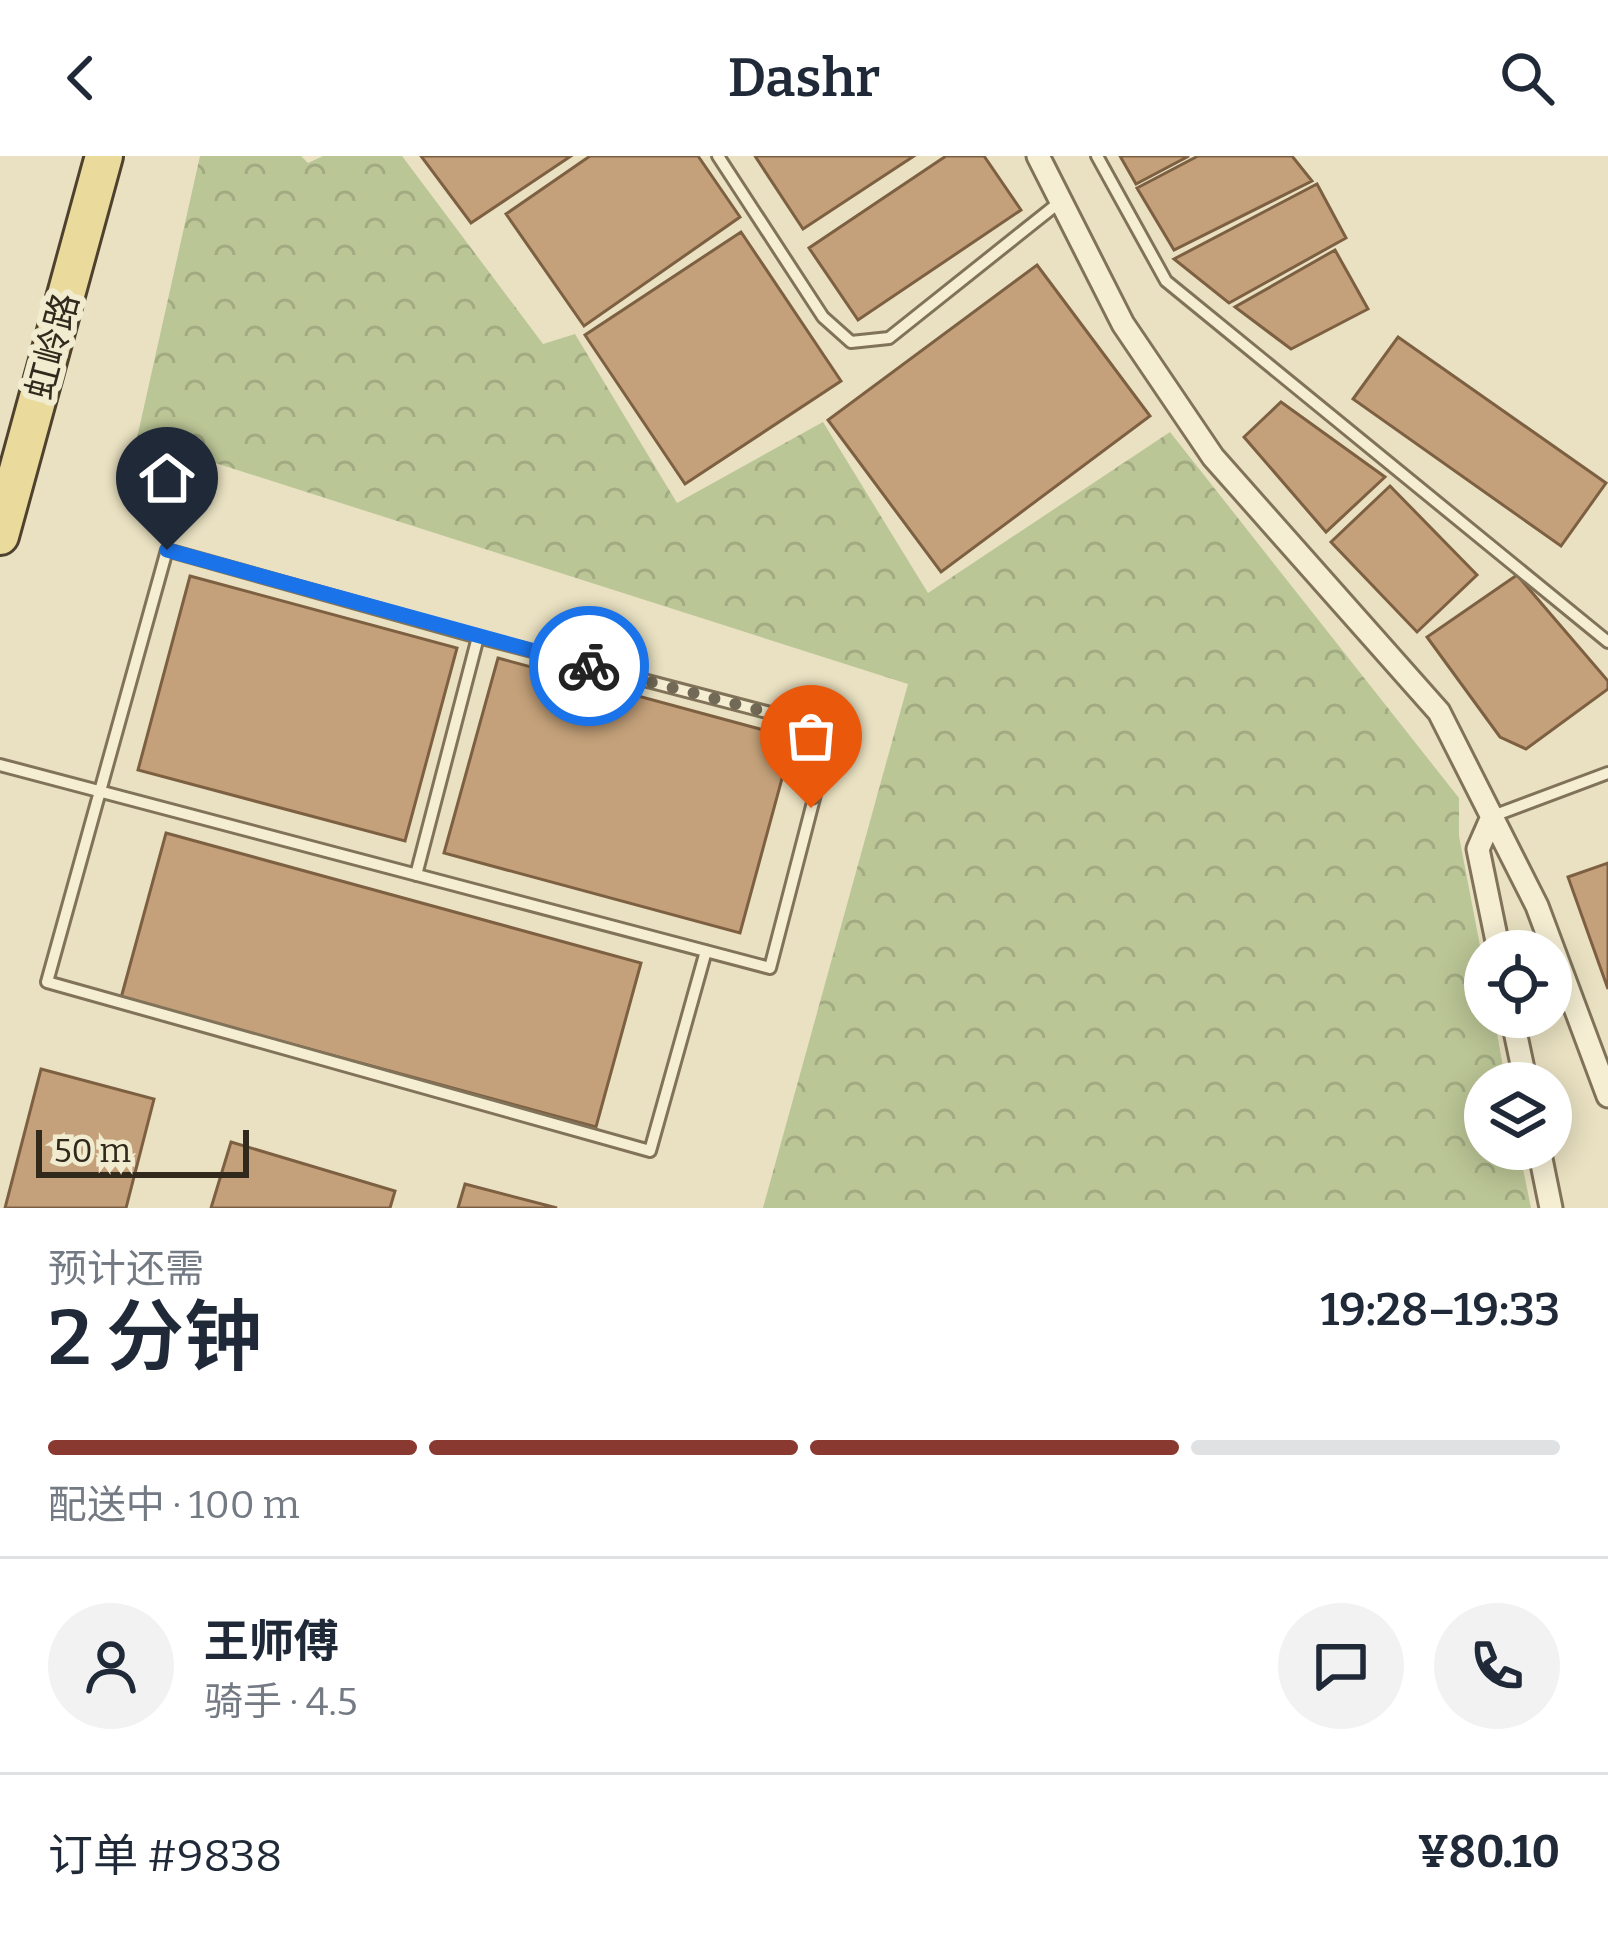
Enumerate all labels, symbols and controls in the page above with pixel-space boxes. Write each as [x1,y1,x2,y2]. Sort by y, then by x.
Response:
icon: back [48,45,114,111]
icon: search [1494,45,1560,111]
text: Dashr [728,46,880,110]
street label: 虹岭路 [18,288,88,404]
pin [116,427,218,550]
icon: home [134,445,200,511]
courier [529,606,649,726]
icon: bike [556,633,622,699]
pin [760,685,862,808]
icon: bag [778,703,844,769]
map controls [1464,930,1572,1170]
button: locate [1464,930,1572,1038]
button: layers [1464,1062,1572,1170]
scale bar [36,1124,249,1177]
text: 50 m [54,1131,131,1171]
text: 预计还需 [48,1246,204,1292]
text: 19:28–19:33 [1320,1283,1560,1337]
text: 2 分钟 [48,1291,262,1385]
text: 配送中 · 100 m [48,1482,300,1528]
button: person [48,1603,174,1729]
button: chat [1278,1603,1404,1729]
button: phone [1434,1603,1560,1729]
text: 王师傅 [204,1615,339,1669]
text: 骑手 · 4.5 [204,1679,358,1725]
text: ¥80.10 [1418,1825,1560,1879]
text: 订单 #9838 [48,1829,282,1883]

